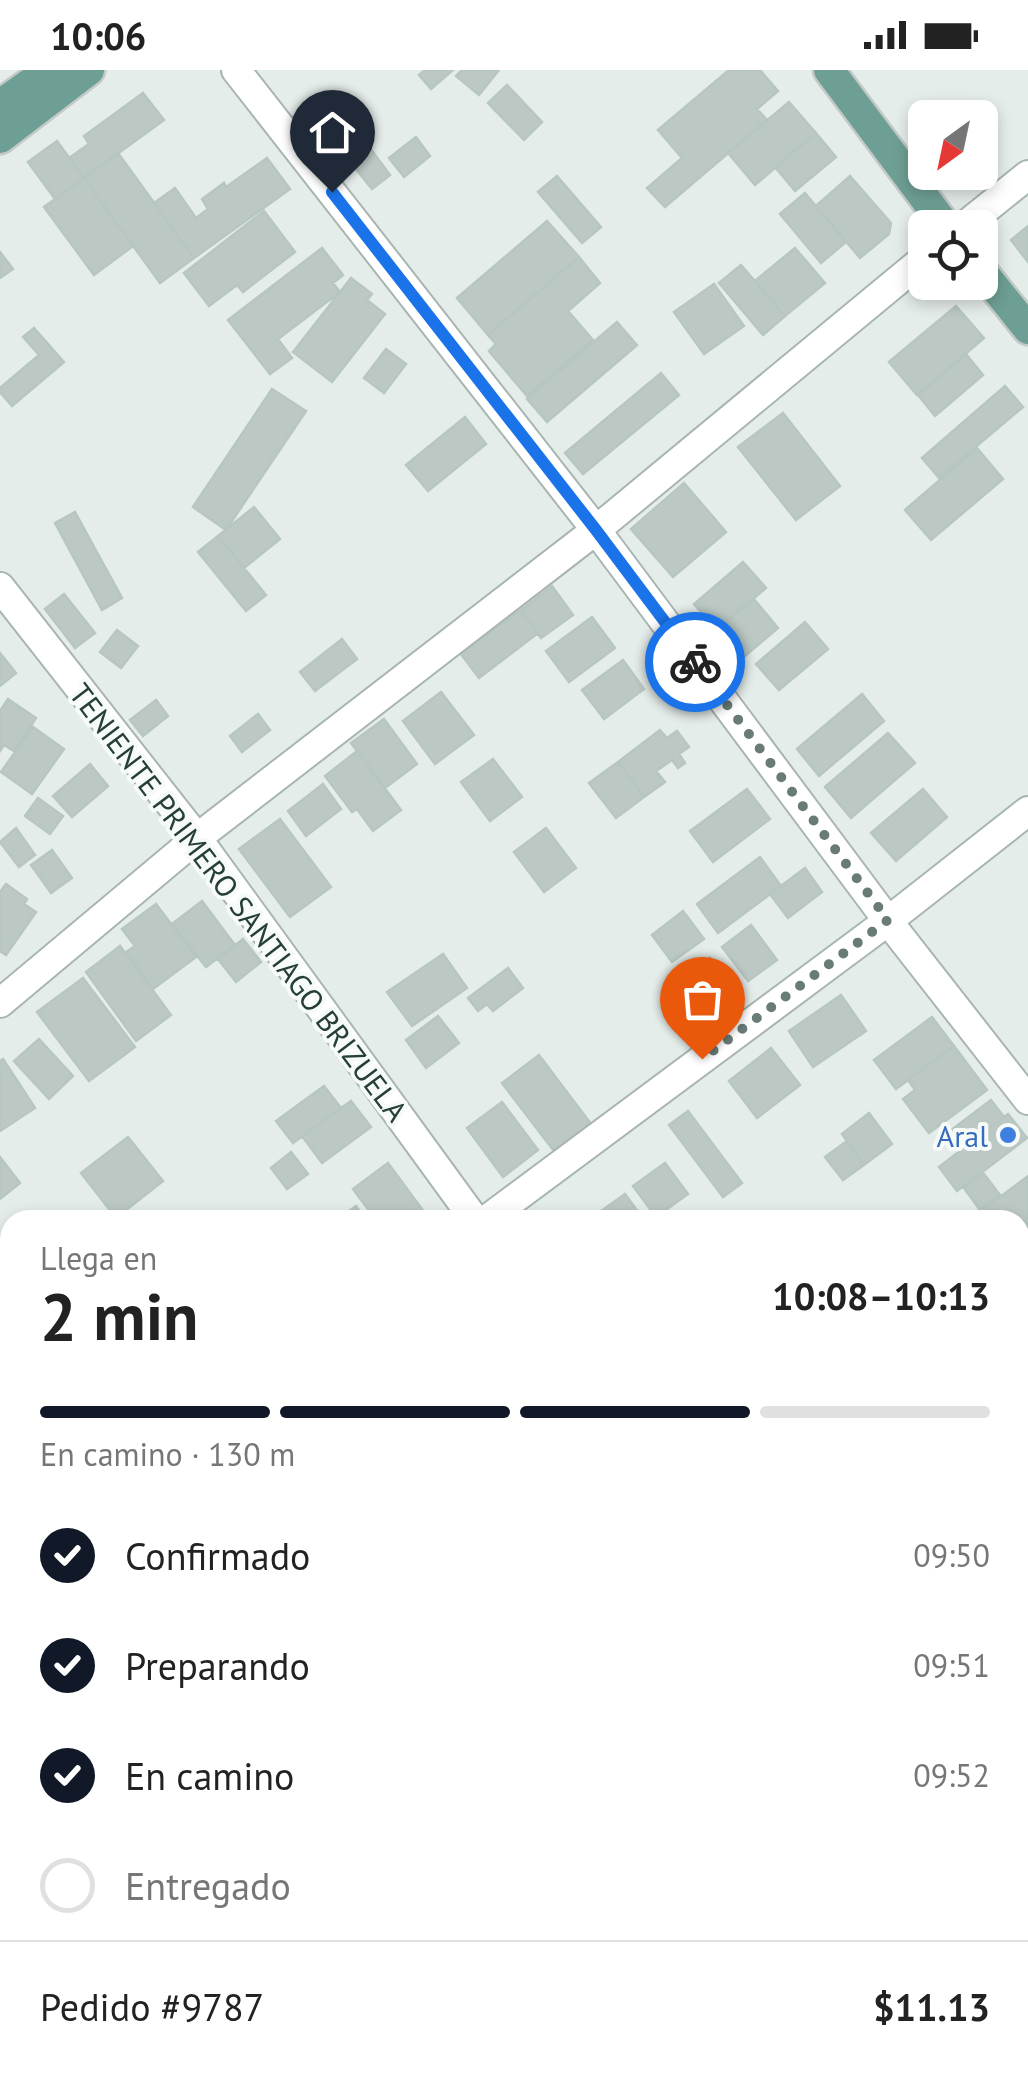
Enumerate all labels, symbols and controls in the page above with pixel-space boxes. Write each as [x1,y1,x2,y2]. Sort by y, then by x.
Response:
text: 10:06 [50,11,146,60]
pin [290,90,375,193]
north arrow [908,100,998,190]
map controls [908,100,998,300]
icon: home [305,105,360,160]
button: locate [908,210,998,300]
courier [645,612,745,712]
icon: bike [668,635,723,690]
street label: TENIENTE PRIMERO SANTIAGO BRIZUELA [61,675,417,1129]
pin [660,957,745,1060]
icon: bag [675,972,730,1027]
place label: Aral [937,1116,988,1155]
marker: Aral [997,1124,1019,1146]
text: Llega en [40,1237,157,1279]
text: 10:08–10:13 [772,1271,990,1320]
text: 2 min [40,1274,199,1358]
text: En camino · 130 m [40,1433,295,1475]
icon: check [40,1528,95,1583]
text: Confirmado [125,1531,310,1580]
text: 09:50 [913,1534,990,1576]
icon: check [40,1638,95,1693]
text: Preparando [125,1641,310,1690]
text: 09:51 [913,1644,990,1686]
icon: check [40,1748,95,1803]
text: En camino [125,1751,294,1800]
text: 09:52 [913,1754,990,1796]
text: Entregado [125,1861,291,1910]
text: Pedido #9787 [40,1982,264,2031]
text: $11.13 [873,1982,990,2031]

